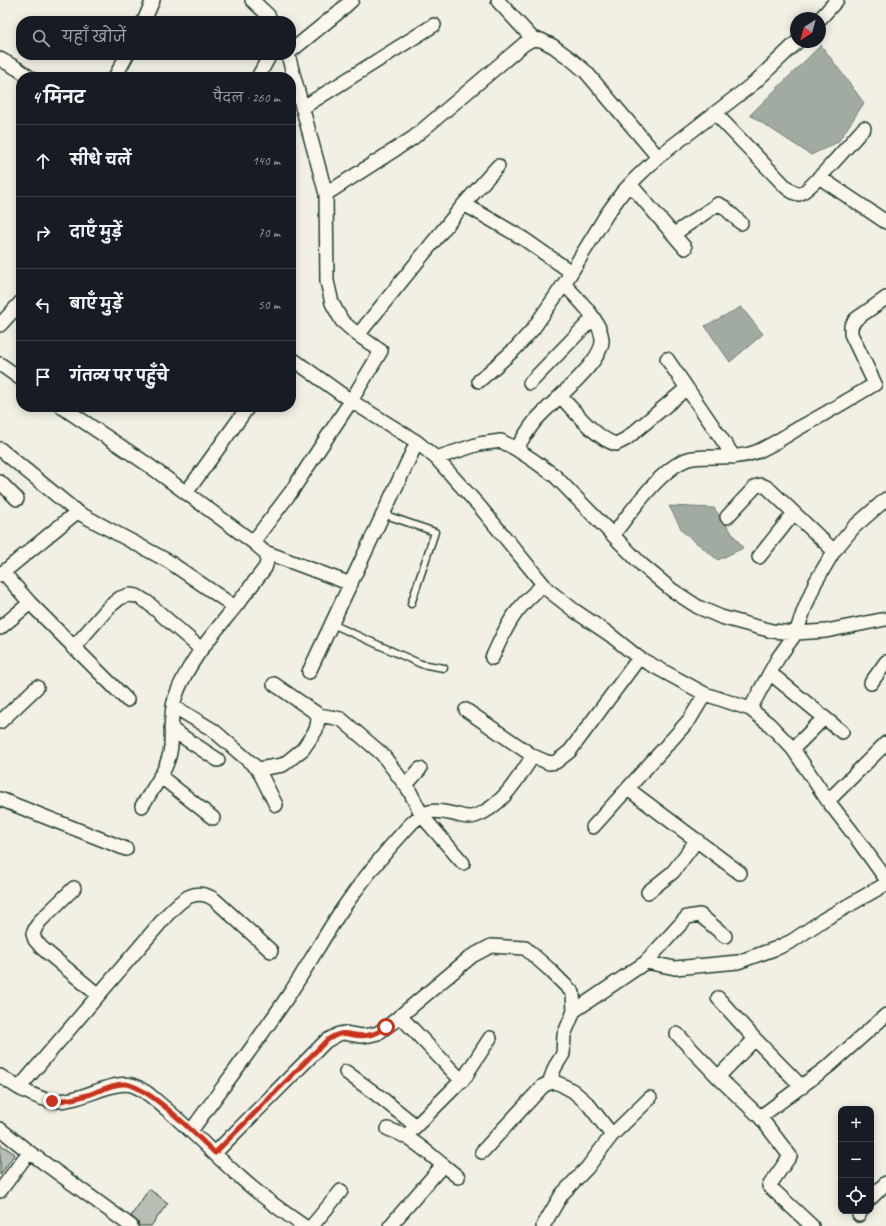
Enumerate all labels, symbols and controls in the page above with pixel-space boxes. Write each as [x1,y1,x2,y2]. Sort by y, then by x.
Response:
north arrow [790,12,826,48]
search box [16,16,296,60]
icon: search [30,27,52,49]
text: यहाँ खोजें [62,28,126,47]
text: 4 मिनट [32,87,85,108]
text: पैदल · 260 m [213,90,280,106]
icon: ahead [32,150,54,172]
text: सीधे चलें [70,151,131,170]
text: 140 m [252,153,280,169]
icon: right [32,222,54,244]
text: दाएँ मुड़ें [70,223,122,242]
text: 70 m [258,225,280,241]
icon: left [32,294,54,316]
text: बाएँ मुड़ें [70,295,122,314]
text: 50 m [258,297,280,313]
icon: arrive [32,366,54,388]
text: गंतव्य पर पहुँचे [70,367,168,386]
route start [377,1018,395,1036]
route end [43,1092,61,1110]
map controls [838,1106,874,1214]
button: + [838,1106,874,1142]
button: − [838,1142,874,1178]
button: locate [838,1178,874,1214]

